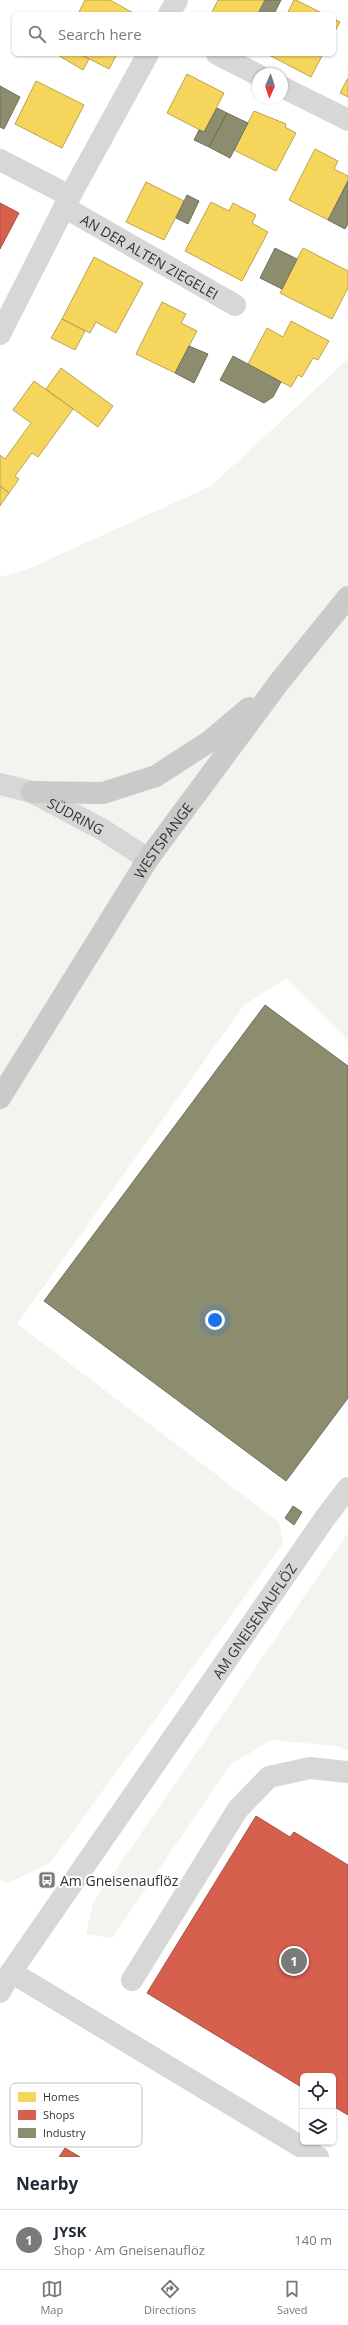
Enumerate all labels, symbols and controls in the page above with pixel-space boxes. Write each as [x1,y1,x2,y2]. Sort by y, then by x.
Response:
search box [12,12,336,56]
icon: search [26,23,48,45]
text: Search here [58,24,142,44]
north arrow [252,68,288,104]
street label: AN DER ALTEN ZIEGELEI [78,209,222,303]
street label: SÜDRING [45,793,108,838]
street label: WESTSPANGE [129,798,197,882]
your location [205,1310,225,1330]
street label: AM GNEISENAUFLÖZ [207,1559,301,1682]
bus stop icon: Am Gneisenauflöz [37,1870,57,1890]
place label: Am Gneisenauflöz [60,1871,179,1890]
pin: 1 [281,1946,307,1976]
map controls [300,2073,336,2145]
button: locate [300,2073,336,2109]
legend [10,2083,142,2147]
text: Homes [43,2089,79,2104]
text: Shops [43,2107,74,2122]
button: layers [300,2109,336,2145]
text: Industry [43,2125,86,2140]
text: Nearby [16,2172,78,2195]
text: JYSK [54,2221,87,2241]
text: 1 [25,2231,33,2249]
text: 140 m [294,2231,332,2249]
text: Shop · Am Gneisenauflöz [54,2241,205,2259]
tab: Map [40,2278,63,2317]
tab: Directions [144,2278,196,2317]
tab: Saved [277,2278,308,2317]

